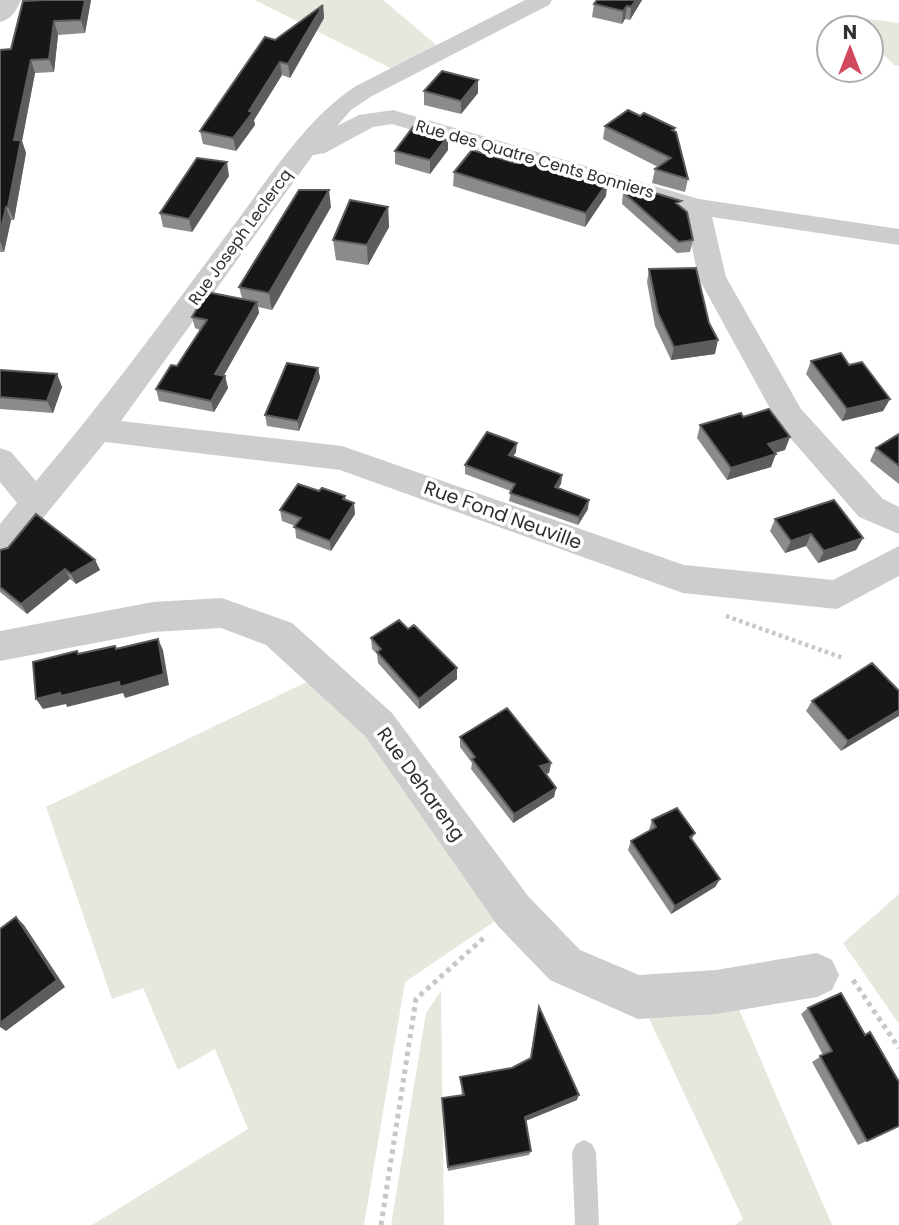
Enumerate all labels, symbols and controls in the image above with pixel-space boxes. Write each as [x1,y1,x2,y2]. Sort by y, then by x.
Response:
north arrow [815,14,885,84]
text: N [843,19,857,46]
street label: Rue des Quatre Cents Bonniers [413,114,657,204]
street label: Rue Joseph Leclercq [183,164,297,310]
street label: Rue Fond Neuville [420,474,586,556]
street label: Rue Dehareng [371,722,471,846]

